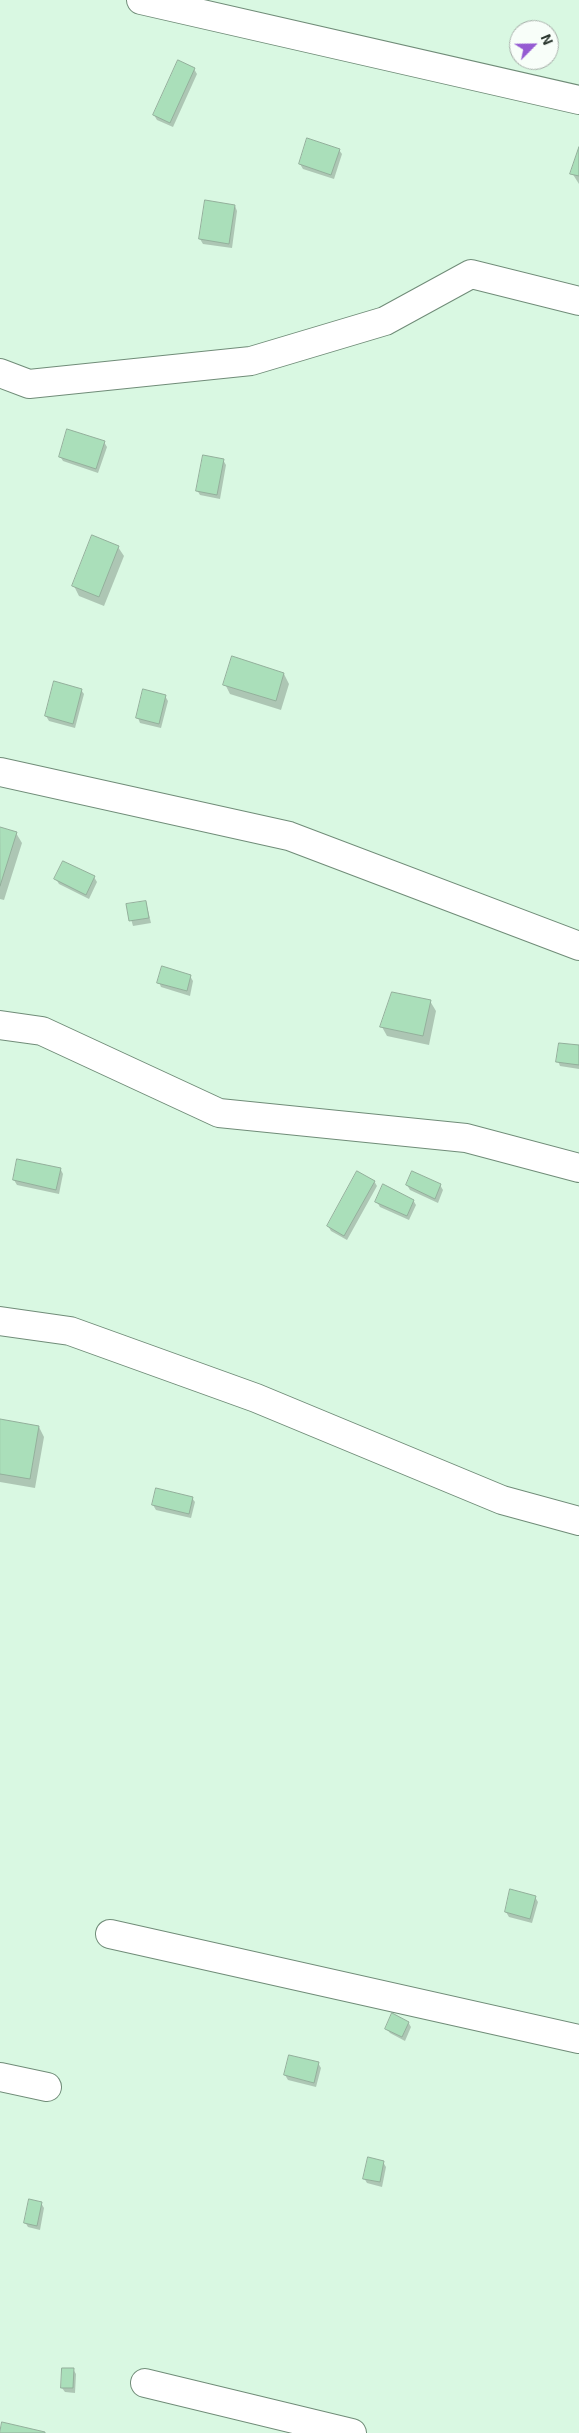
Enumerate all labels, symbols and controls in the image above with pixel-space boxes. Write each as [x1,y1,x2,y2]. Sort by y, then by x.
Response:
north arrow [509,20,559,70]
text: N [538,31,557,47]

